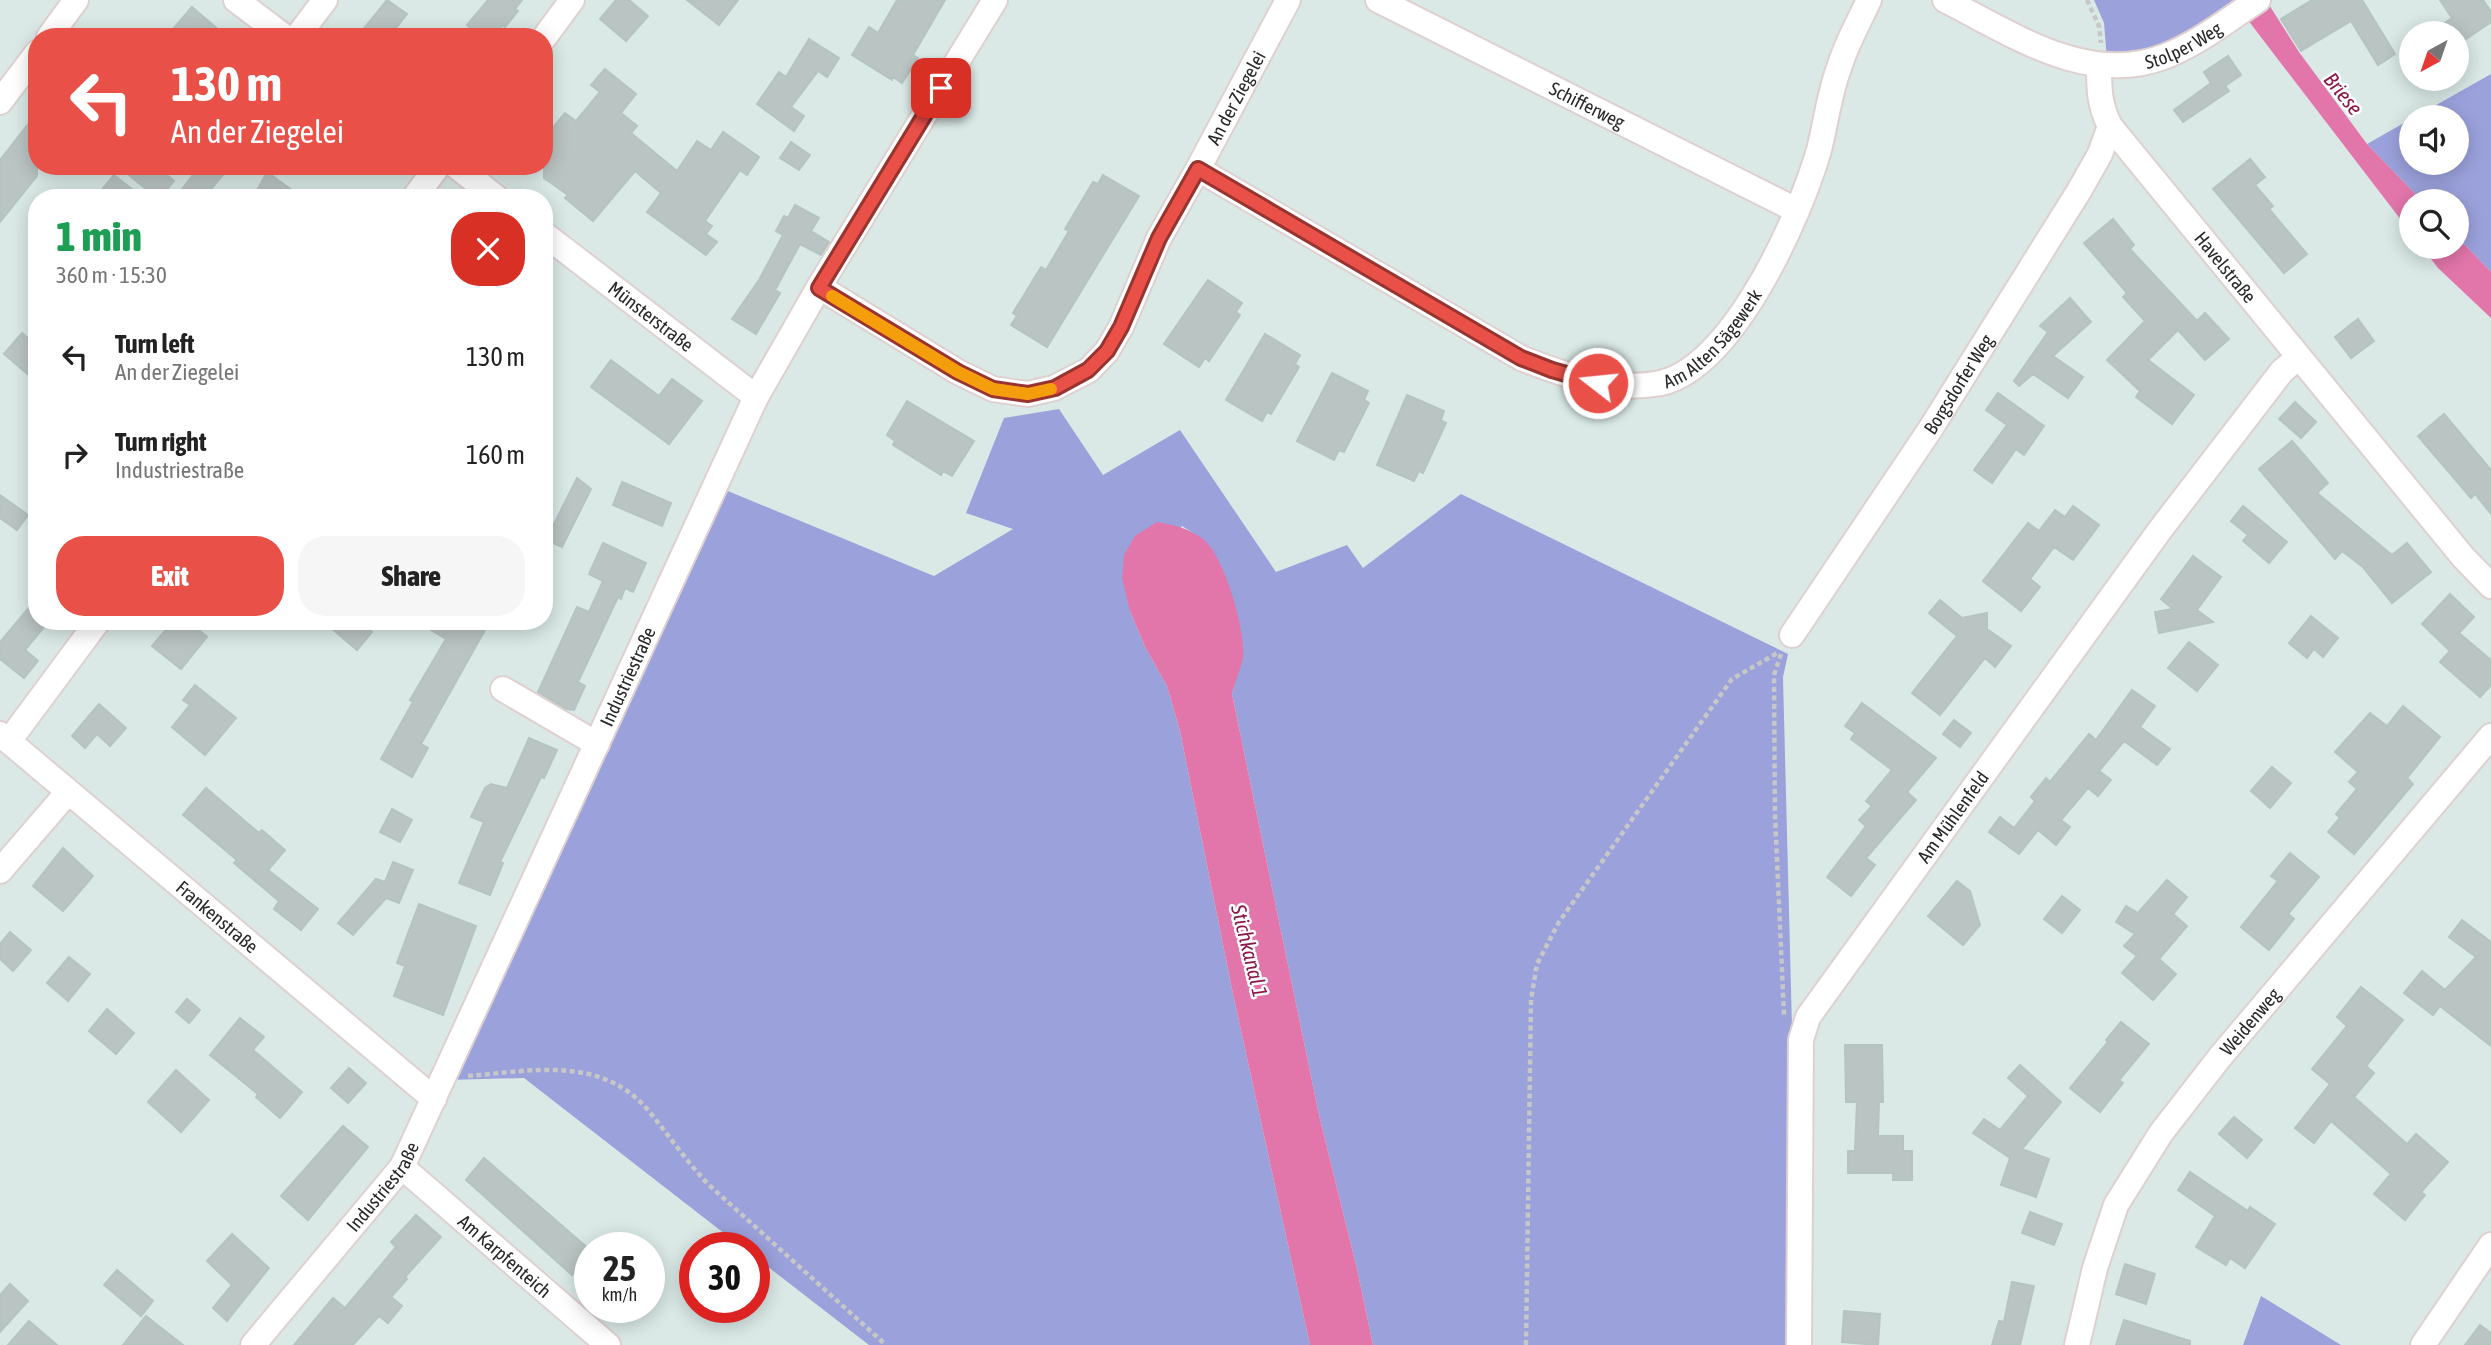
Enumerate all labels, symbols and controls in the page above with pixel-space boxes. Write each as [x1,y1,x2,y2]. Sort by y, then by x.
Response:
street label: Stolper Weg [2143,17,2226,73]
north arrow [2399,21,2469,91]
map controls [2399,21,2469,259]
street label: An der Ziegelei [1202,47,1270,148]
text: 130 m [171,55,282,111]
icon: left [56,56,147,147]
pin [911,58,971,118]
water label: Briese [2320,67,2368,119]
icon: arrive [922,69,960,107]
street label: Schifferweg [1546,77,1629,133]
button: sound [2399,105,2469,175]
text: An der Ziegelei [171,113,344,150]
button: search [2399,189,2469,259]
text: 1 min [56,212,142,260]
button: close [451,212,525,286]
street label: Havelstraße [2190,227,2261,307]
text: 360 m · 15:30 [56,262,167,288]
street label: Münsterstraße [604,277,698,356]
street label: Am Alten Sägewerk [1660,285,1766,393]
text: Turn left [115,329,195,359]
street label: Borgsdorfer Weg [1919,330,1998,438]
icon: left [56,338,94,376]
text: 130 m [466,342,525,372]
position arrow [1561,346,1635,420]
text: An der Ziegelei [115,359,239,385]
text: Turn right [115,427,206,457]
icon: right [56,436,94,474]
text: 160 m [466,440,525,470]
text: Industriestraße [115,457,244,483]
button: Exit [56,536,284,616]
button: Share [298,536,525,616]
street label: Industriestraße [595,623,660,730]
street label: Am Mühlenfeld [1912,767,1993,867]
street label: Frankenstraße [172,876,263,957]
water label: Stichkanal 1 [1227,901,1273,1000]
street label: Weidenweg [2215,983,2285,1060]
street label: Industriestraße [342,1138,423,1236]
street label: Am Karpfenteich [454,1210,556,1302]
speed limit sign: 30 [679,1232,770,1323]
text: 25 [603,1248,636,1288]
text: km/h [602,1284,637,1305]

